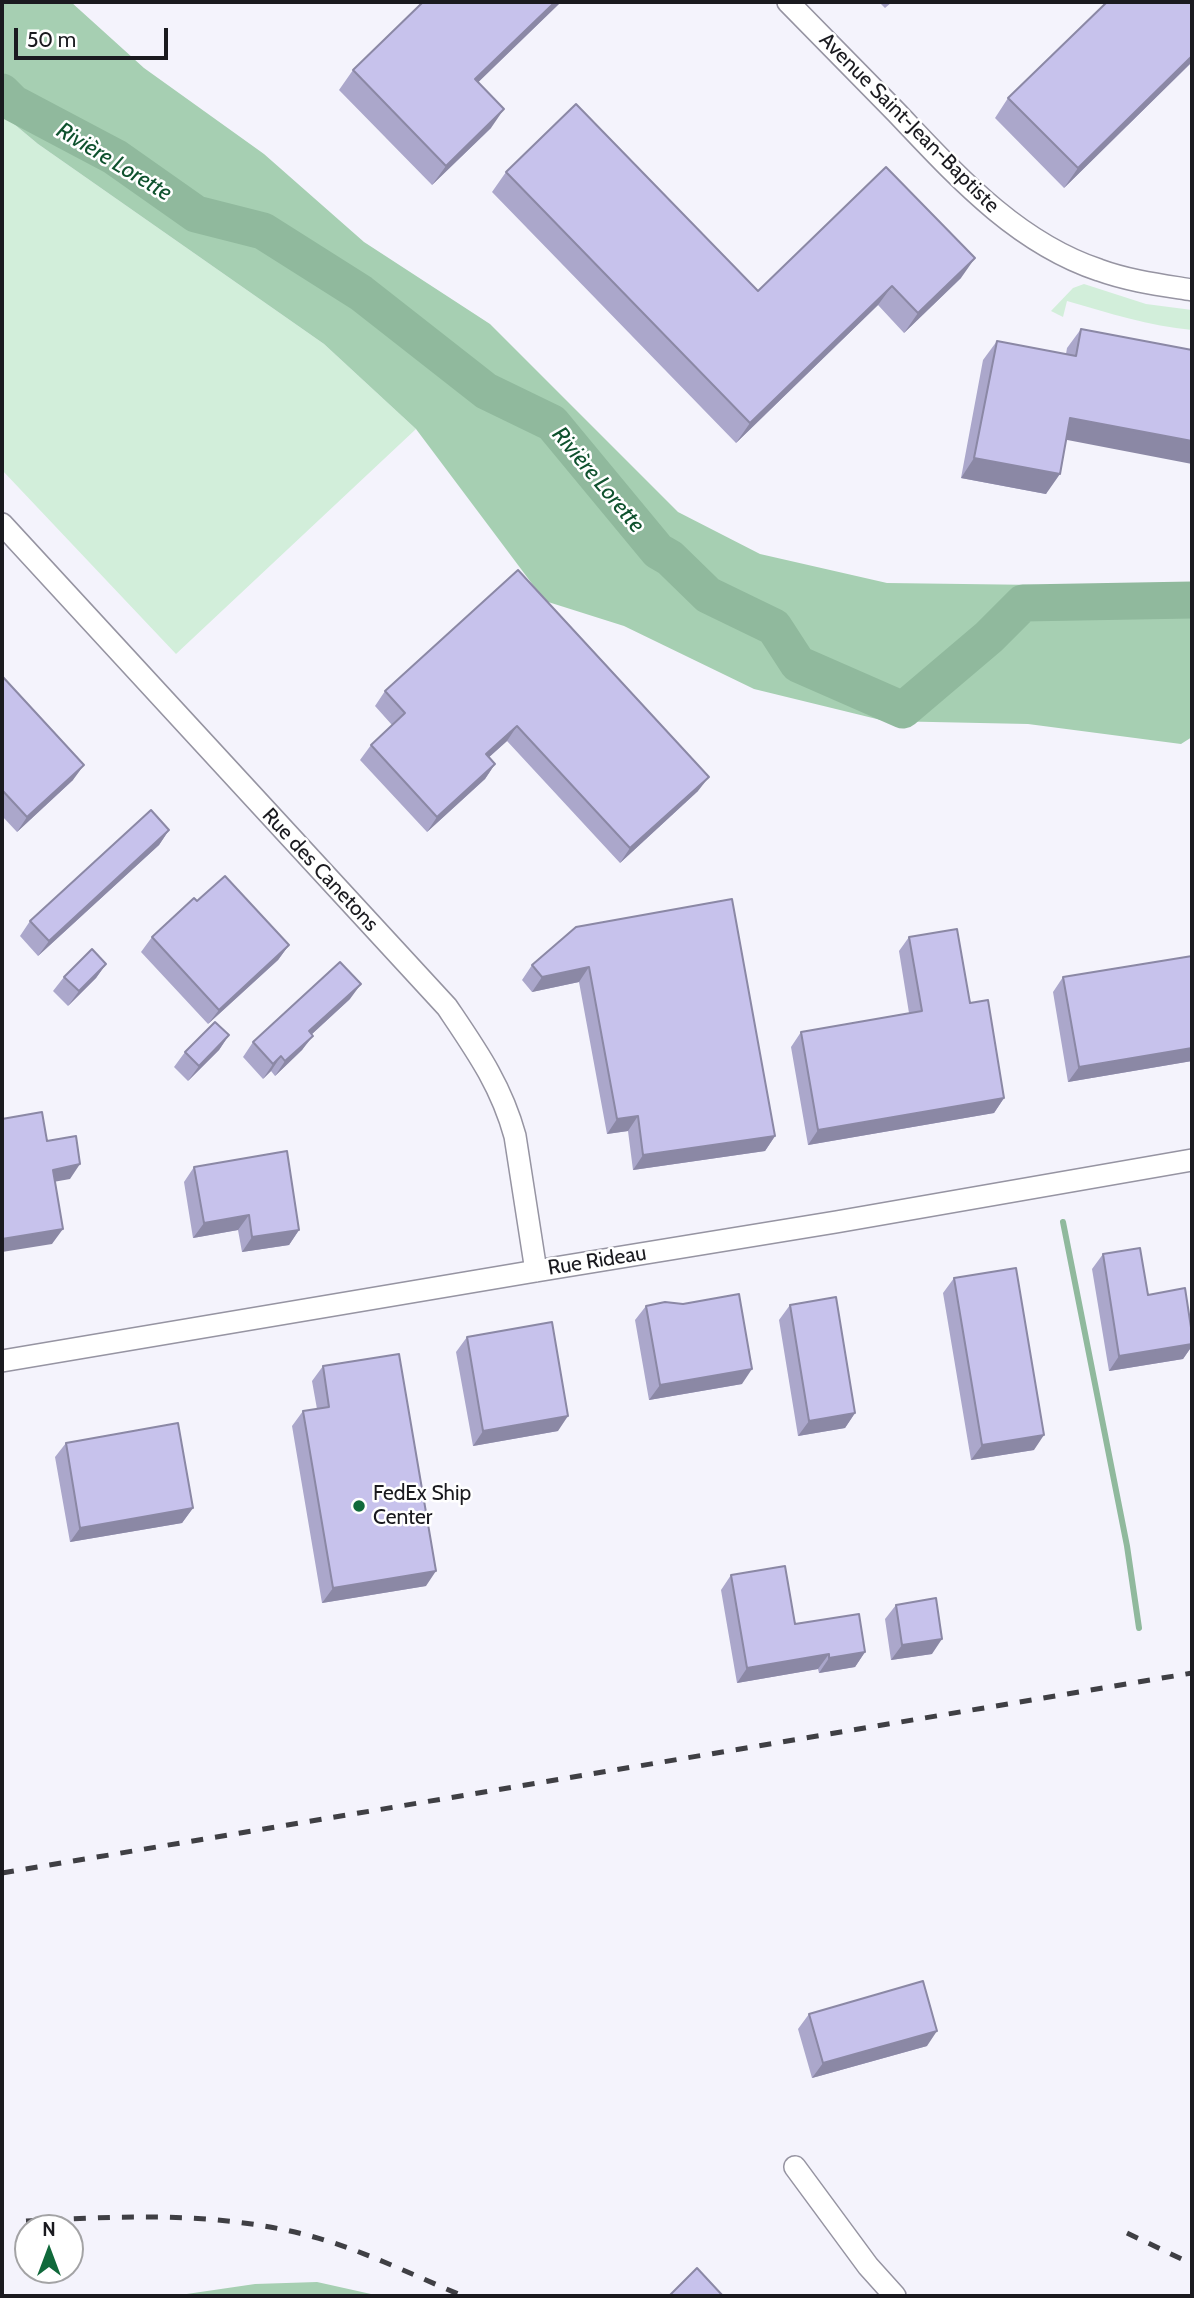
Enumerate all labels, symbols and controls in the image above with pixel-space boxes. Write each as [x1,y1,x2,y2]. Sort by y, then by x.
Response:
scale bar [18,14,172,58]
text: 50 m [27,27,76,52]
street label: Avenue Saint-Jean-Baptiste [814,28,1004,218]
water label: Rivière Lorette [51,117,177,207]
water label: Rivière Lorette [546,422,650,538]
street label: Rue des Canetons [256,803,384,937]
street label: Rue Rideau [546,1241,648,1281]
place label: FedEx Ship Center [373,1481,471,1531]
marker: FedEx Ship Center [351,1498,367,1514]
north arrow [14,2214,84,2284]
text: N [42,2218,56,2241]

